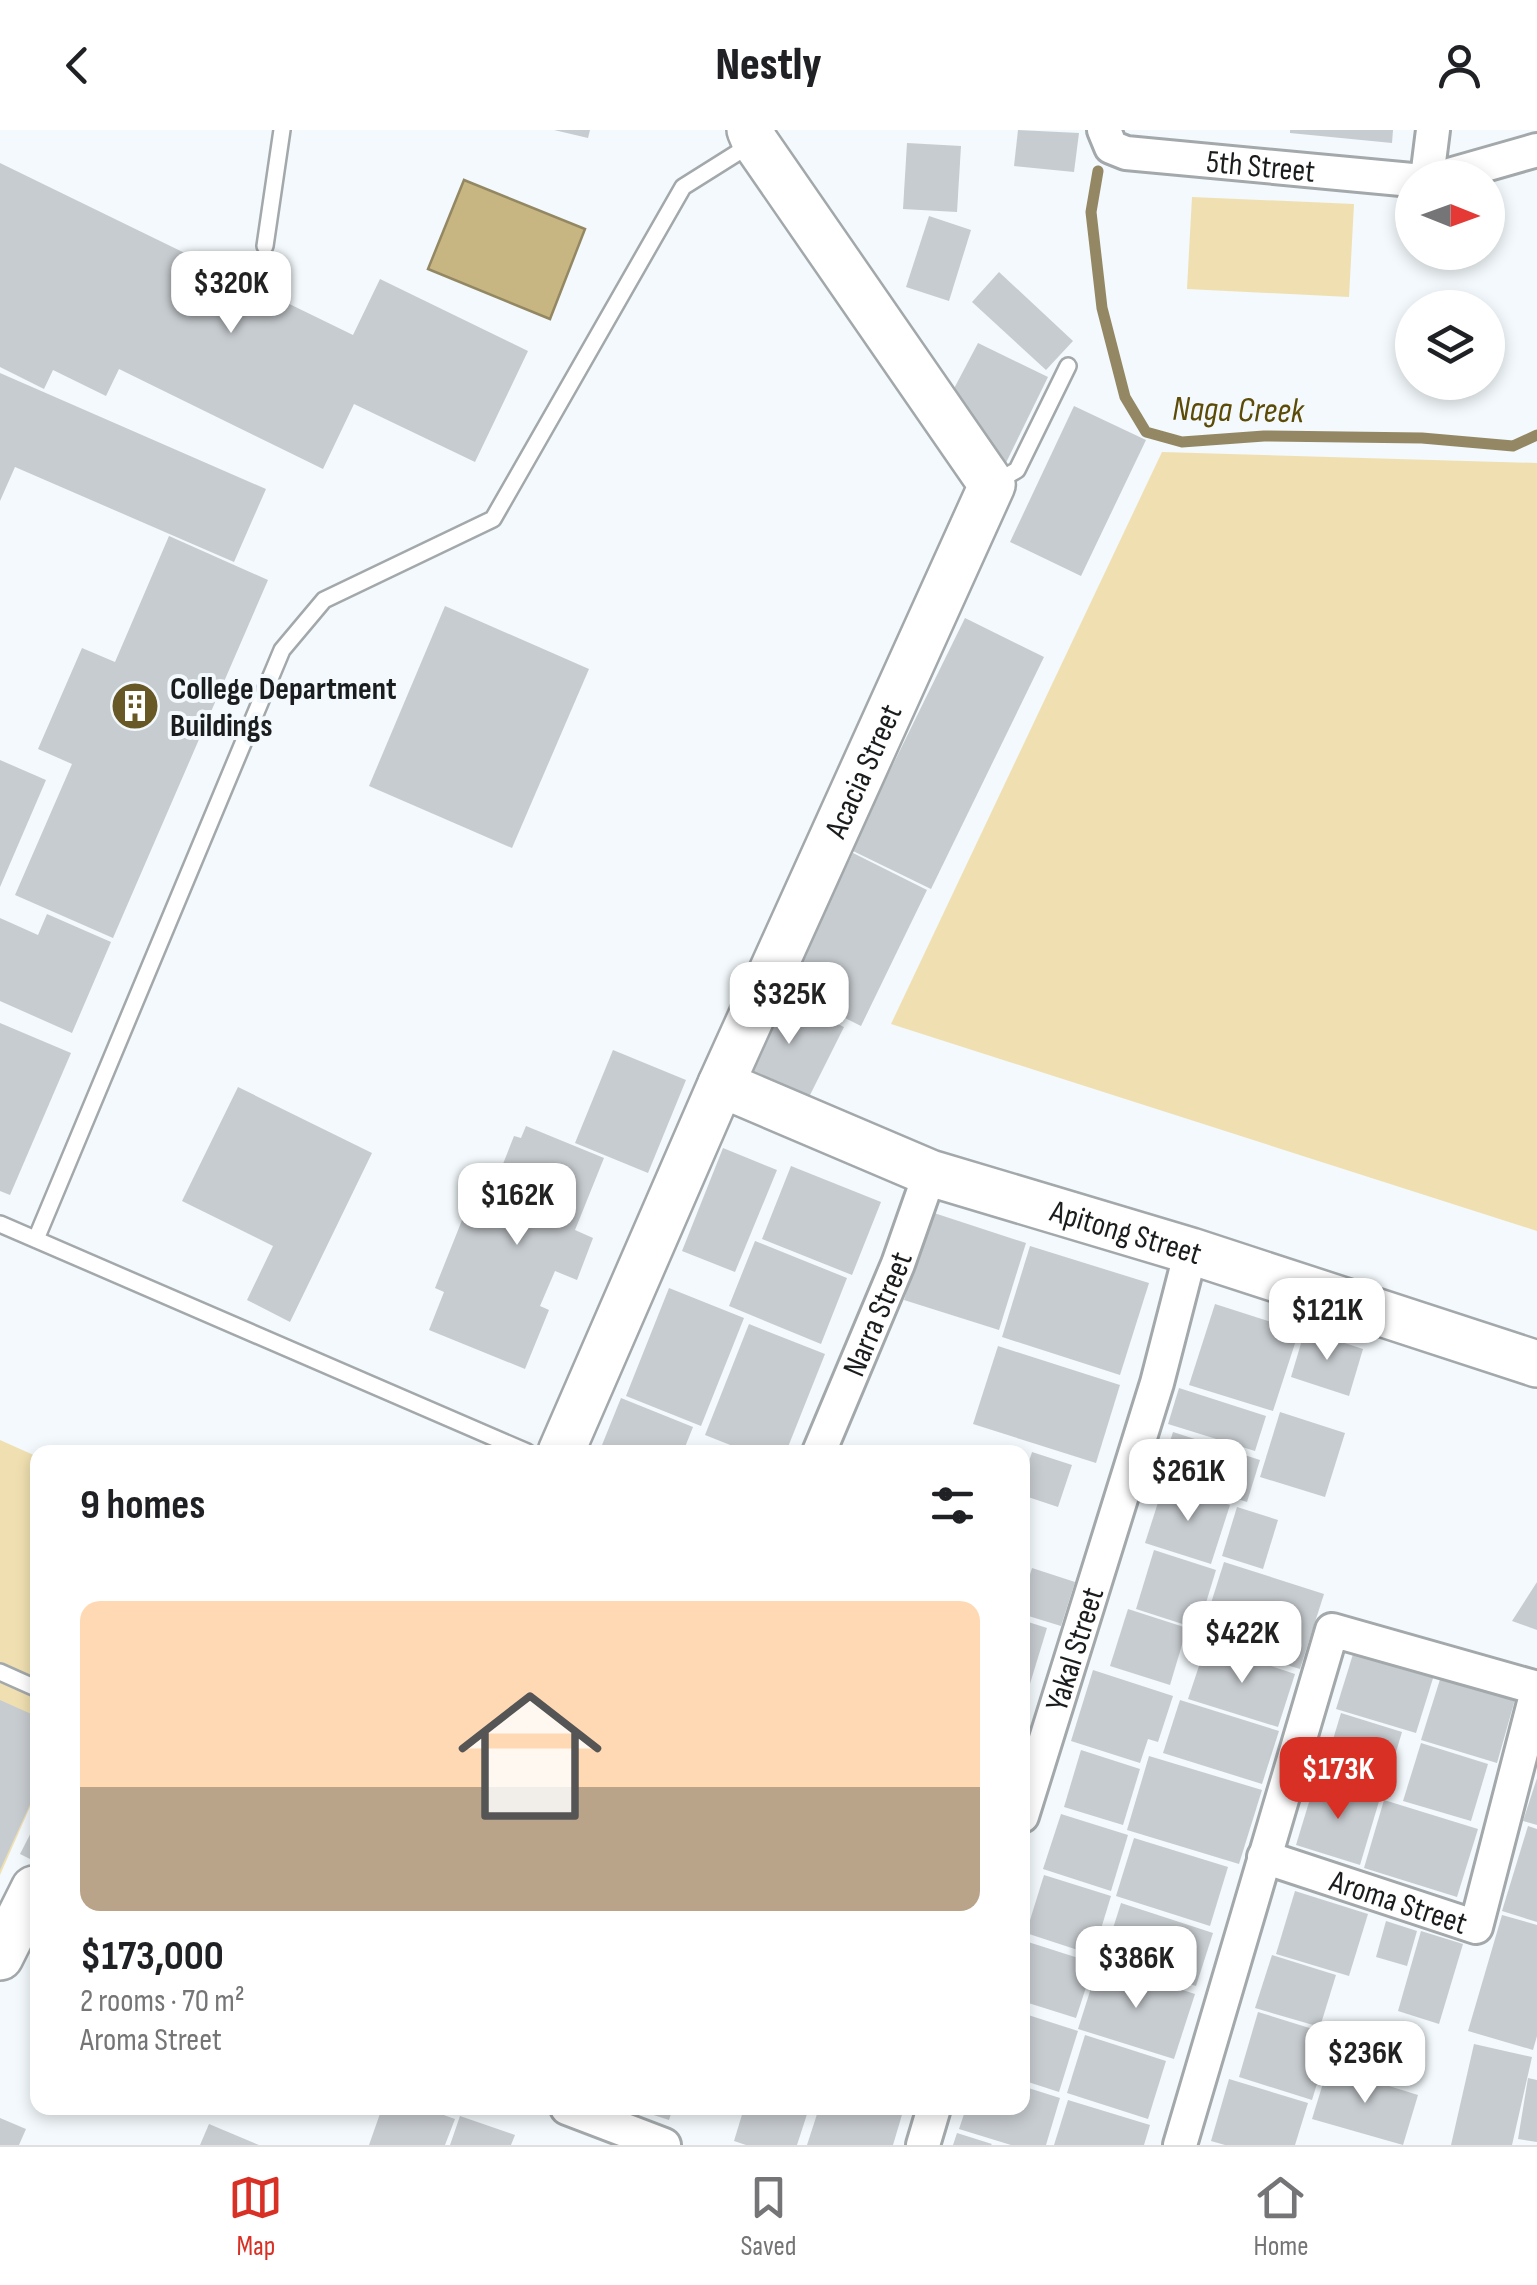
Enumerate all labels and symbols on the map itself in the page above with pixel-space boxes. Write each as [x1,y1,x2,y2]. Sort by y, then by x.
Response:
street label: 5th Street [1205,143,1317,192]
north arrow [1395,160,1505,270]
pin: $320K [161,251,301,336]
water label: Naga Creek [1172,388,1305,433]
place label: College Department Buildings [170,670,397,746]
building icon: College Department Buildings [109,680,161,732]
street label: Acacia Street [816,698,911,845]
pin: $325K [719,962,859,1047]
pin: $162K [447,1163,587,1248]
street label: Apitong Street [1045,1192,1206,1274]
street label: Narra Street [835,1247,922,1382]
pin: $121K [1257,1278,1397,1363]
pin: $261K [1118,1439,1258,1524]
street label: Yakal Street [1038,1583,1113,1716]
pin: $422K [1172,1601,1312,1686]
pin: $173K [1268,1737,1408,1822]
street label: Aroma Street [1324,1862,1472,1944]
pin: $386K [1066,1926,1206,2011]
pin: $236K [1295,2021,1435,2106]

